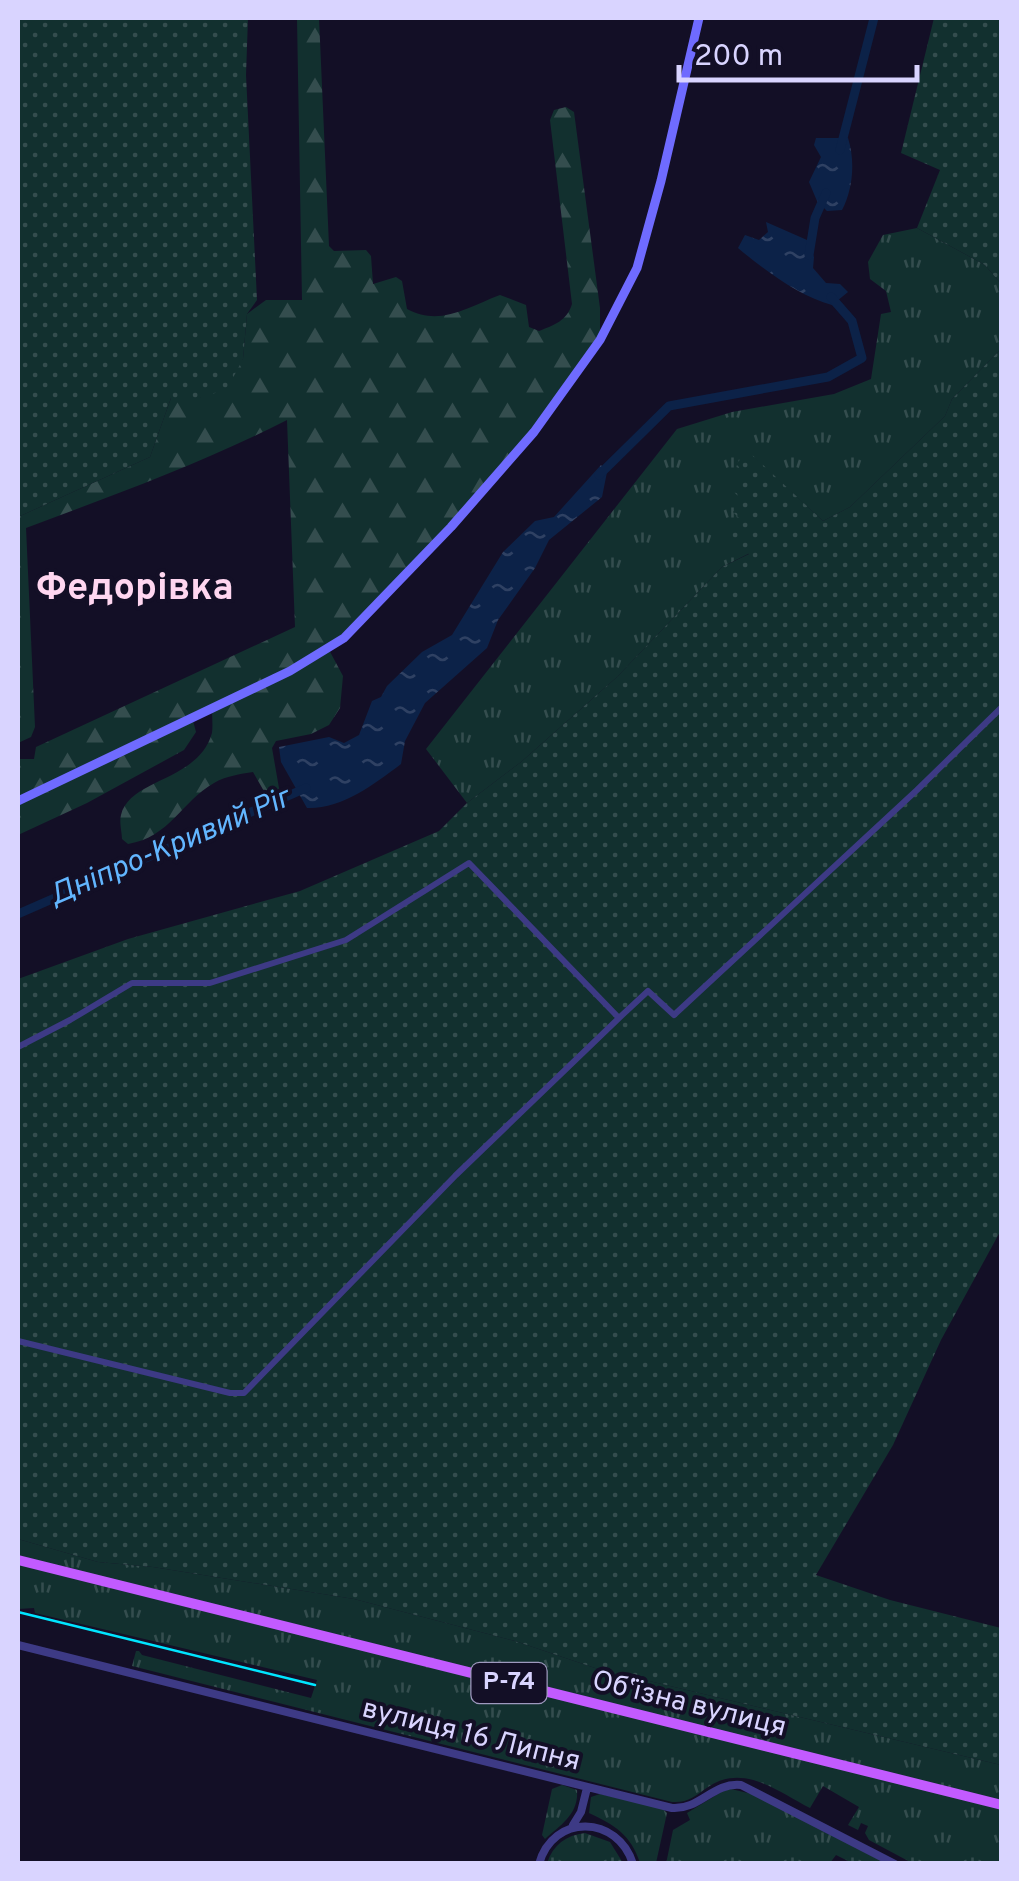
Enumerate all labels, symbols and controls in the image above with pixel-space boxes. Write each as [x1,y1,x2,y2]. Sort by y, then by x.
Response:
scale bar [679,20,916,82]
text: 200 m [694,39,783,76]
district label: Федорівка [36,565,234,614]
water label: Дніпро-Кривий Ріг [44,780,298,915]
road number: Р-74 [472,1663,546,1703]
street label: Обʼїзна вулиця [588,1663,790,1747]
street label: вулиця 16 Липня [358,1691,584,1781]

